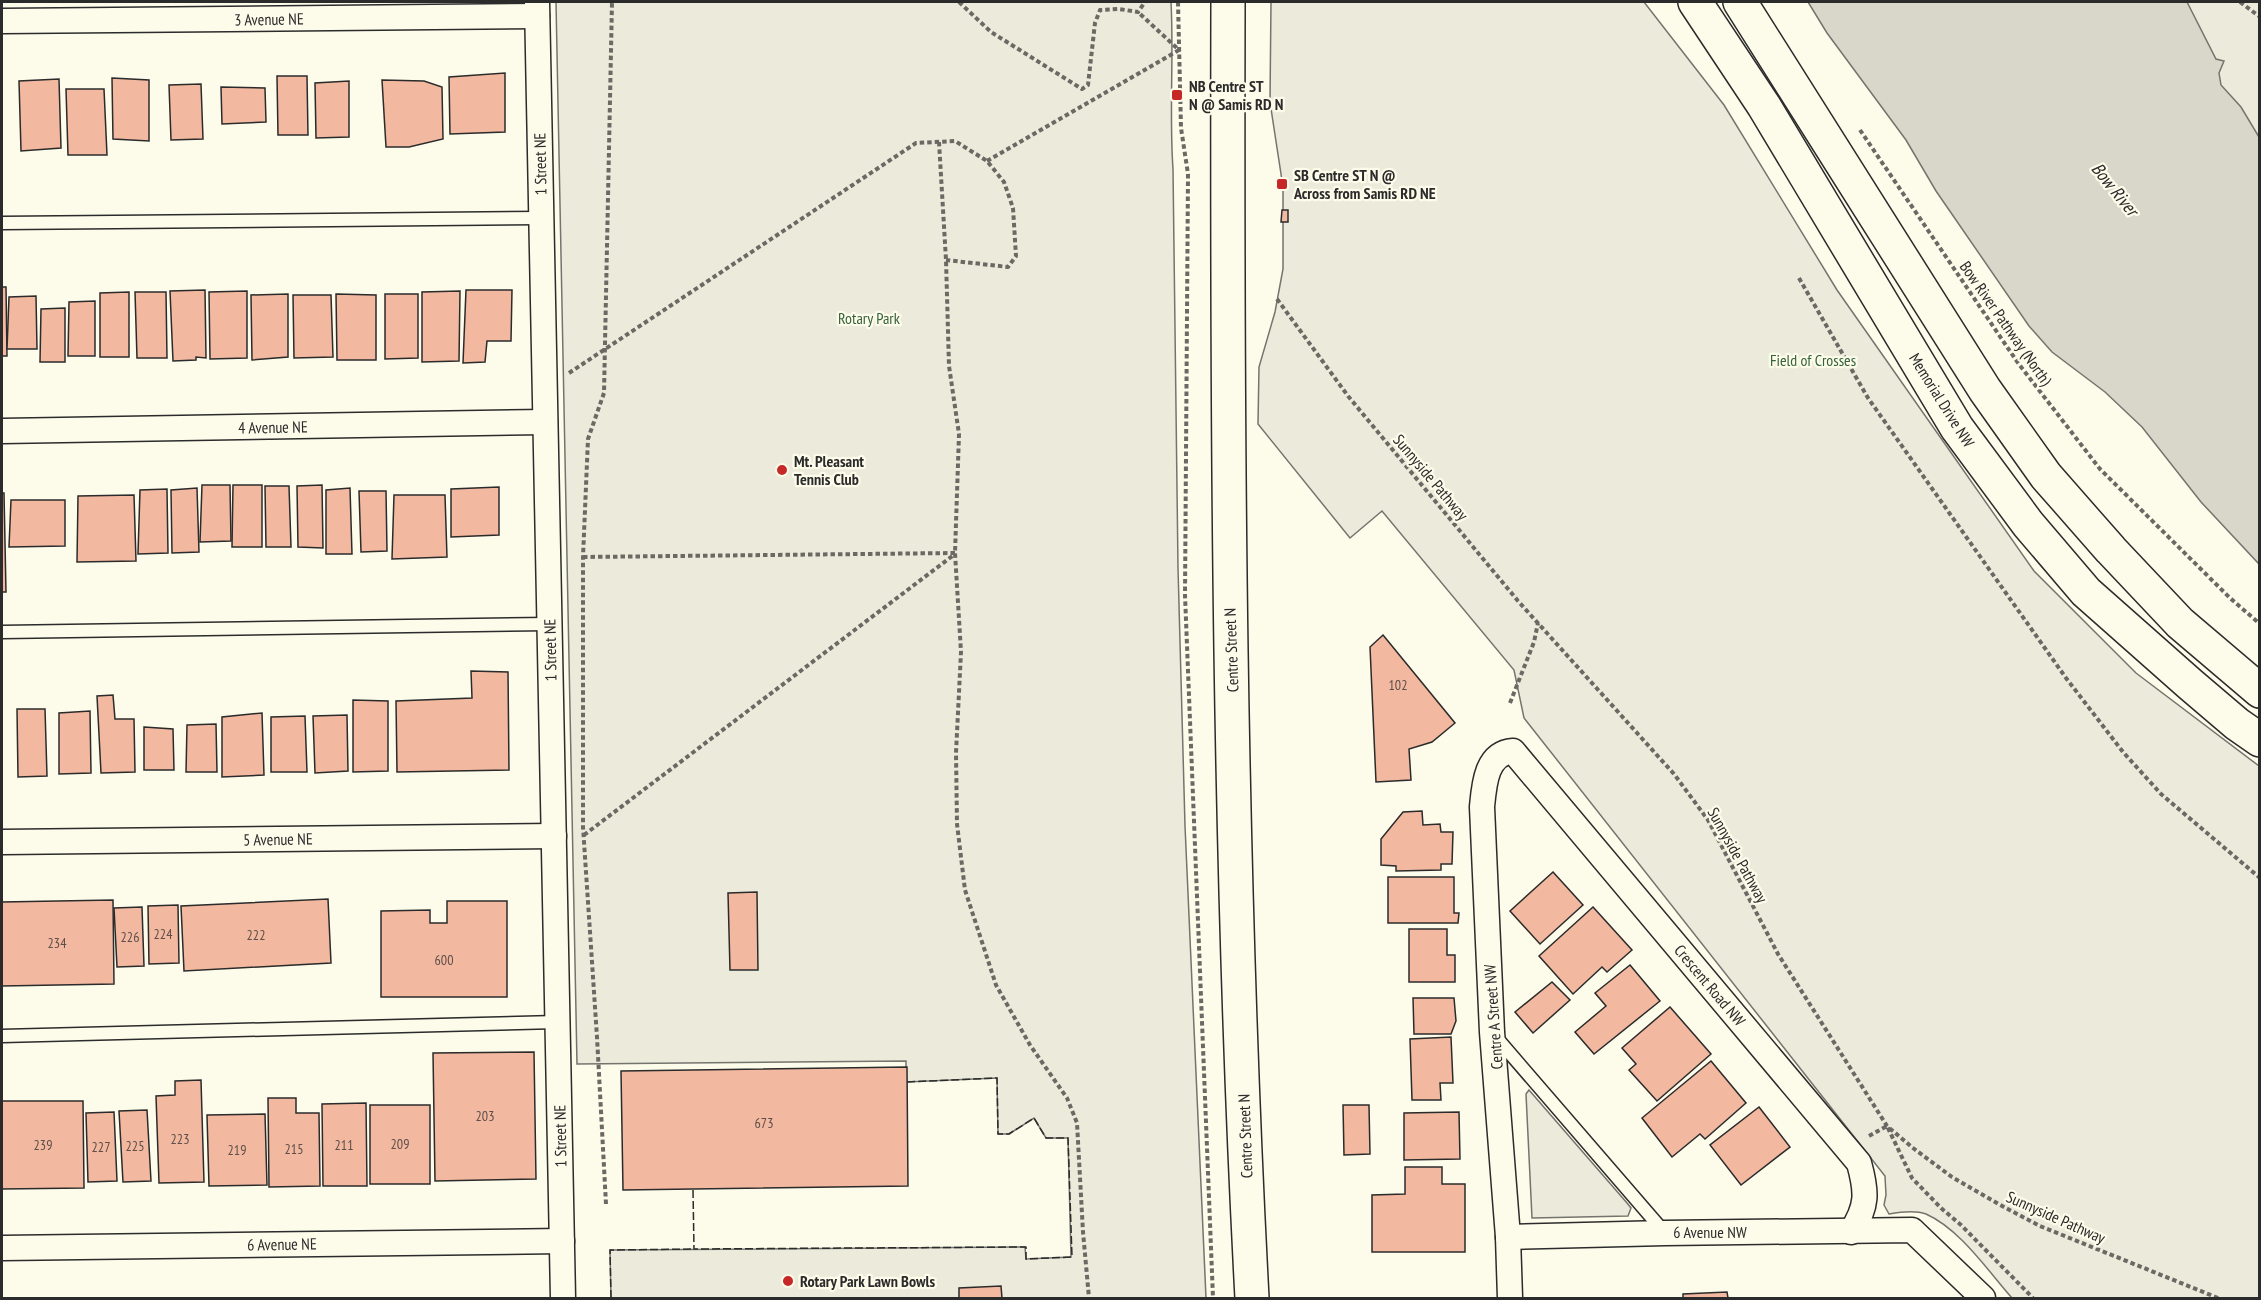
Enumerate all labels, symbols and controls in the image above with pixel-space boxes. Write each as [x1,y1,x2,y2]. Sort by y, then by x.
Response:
street label: 3 Avenue NE [234,8,304,30]
place label: NB Centre ST N @ Samis RD N [1189,76,1283,114]
marker: NB Centre ST N @ Samis RD N [1170,88,1184,102]
street label: 1 Street NE [529,132,551,195]
water label: Bow River [2087,158,2145,223]
place label: SB Centre ST N @ Across from Samis RD NE [1293,165,1436,203]
marker: SB Centre ST N @ Across from Samis RD NE [1275,177,1289,191]
street label: Bow River Pathway (North) [1956,257,2057,389]
park label: Rotary Park [838,308,901,328]
street label: Memorial Drive NW [1905,349,1979,451]
park label: Field of Crosses [1770,350,1856,370]
street label: 4 Avenue NE [238,416,308,438]
street label: Sunnyside Pathway [1389,430,1473,524]
place label: Mt. Pleasant Tennis Club [794,451,864,489]
marker: Mt. Pleasant Tennis Club [775,463,789,477]
street label: Centre Street N [1220,607,1242,693]
street label: 1 Street NE [539,618,561,681]
house number: 102 [1389,676,1407,694]
street label: Sunnyside Pathway [1704,804,1772,906]
street label: 5 Avenue NE [243,828,313,850]
house number: 224 [154,925,173,943]
house number: 222 [247,926,265,944]
house number: 226 [121,928,139,946]
house number: 234 [48,934,67,952]
street label: Crescent Road NW [1670,940,1750,1030]
house number: 600 [435,951,453,969]
street label: Centre A Street NW [1479,964,1507,1070]
street label: Centre Street N [1234,1093,1256,1179]
street label: 1 Street NE [549,1104,571,1167]
house number: 203 [476,1107,494,1125]
house number: 673 [755,1114,773,1132]
house number: 223 [171,1130,189,1148]
house number: 209 [391,1135,409,1153]
house number: 239 [34,1136,52,1154]
house number: 211 [335,1136,353,1154]
house number: 225 [126,1137,144,1155]
house number: 227 [92,1138,110,1156]
house number: 215 [285,1140,303,1158]
house number: 219 [228,1141,246,1159]
street label: Sunnyside Pathway [2003,1186,2109,1248]
street label: 6 Avenue NW [1673,1222,1747,1242]
street label: 6 Avenue NE [247,1233,317,1255]
place label: Rotary Park Lawn Bowls [800,1271,935,1291]
marker: Rotary Park Lawn Bowls [781,1274,795,1288]

